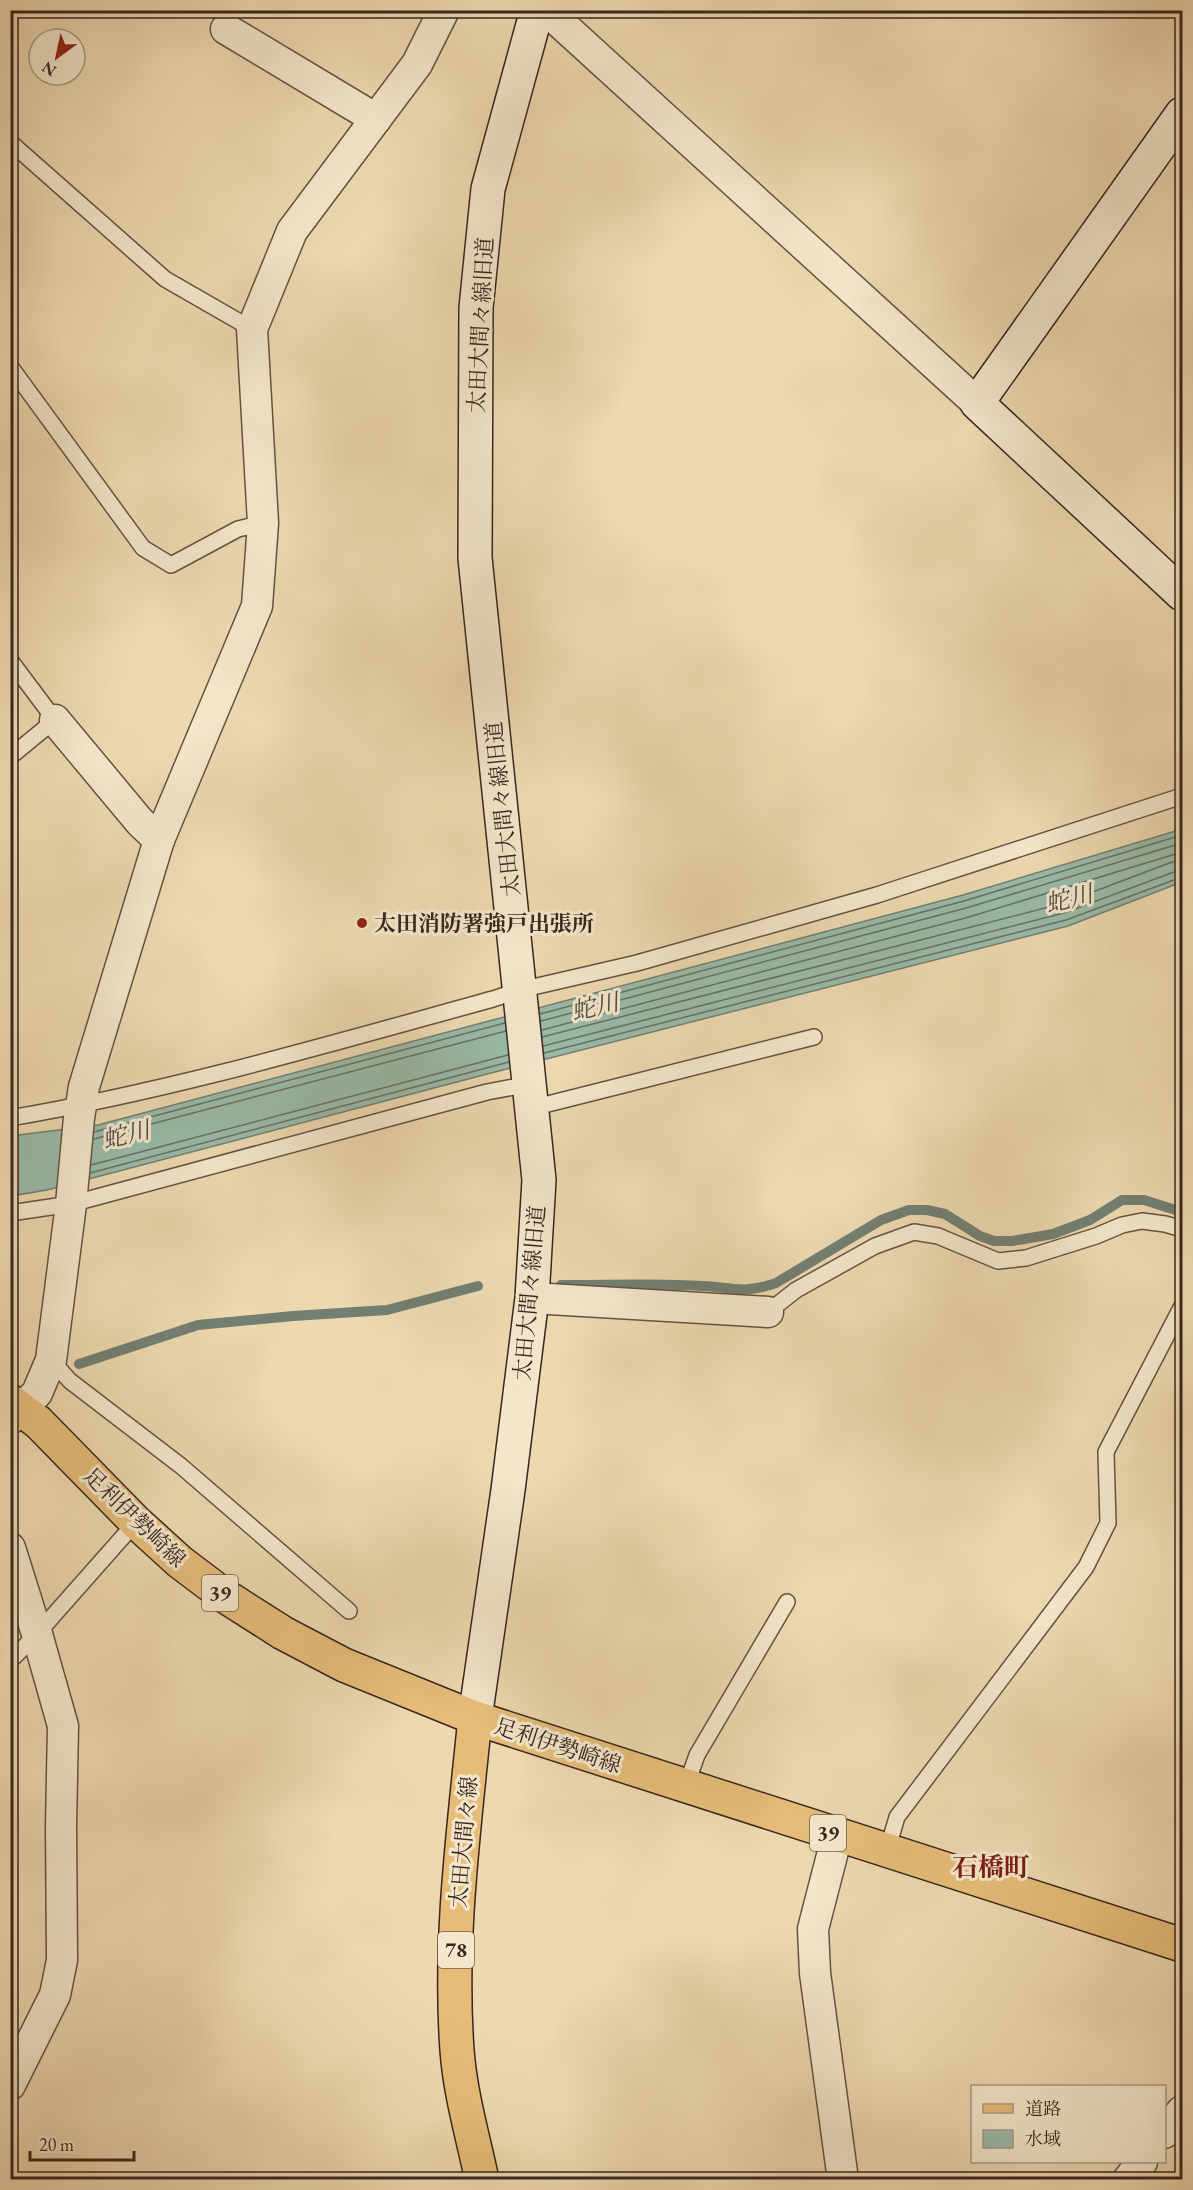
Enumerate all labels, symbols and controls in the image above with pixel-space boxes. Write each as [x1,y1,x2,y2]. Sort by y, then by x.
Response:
north arrow [27,27,87,87]
text: N [38,57,60,81]
street label: 太田大間々線旧道 [461,236,500,414]
street label: 太田大間々線旧道 [479,720,526,898]
water label: 蛇川 [1042,877,1099,919]
place label: 太田消防署強戸出張所 [374,909,594,938]
marker: 太田消防署強戸出張所 [355,916,369,930]
water label: 蛇川 [568,985,625,1027]
water label: 蛇川 [99,1113,156,1155]
street label: 太田大間々線旧道 [507,1204,552,1382]
street label: 足利伊勢崎線 [77,1461,192,1574]
road number: 39 [202,1575,238,1611]
street label: 足利伊勢崎線 [491,1711,625,1780]
street label: 太田大間々線 [443,1775,484,1909]
road number: 39 [810,1815,846,1851]
district label: 石橋町 [952,1850,1030,1884]
road number: 78 [438,1932,474,1968]
legend [971,2085,1166,2163]
text: 道路 [1025,2097,1061,2120]
scale bar [30,2124,134,2162]
text: 水域 [1025,2127,1061,2150]
text: 20 m [39,2133,74,2156]

